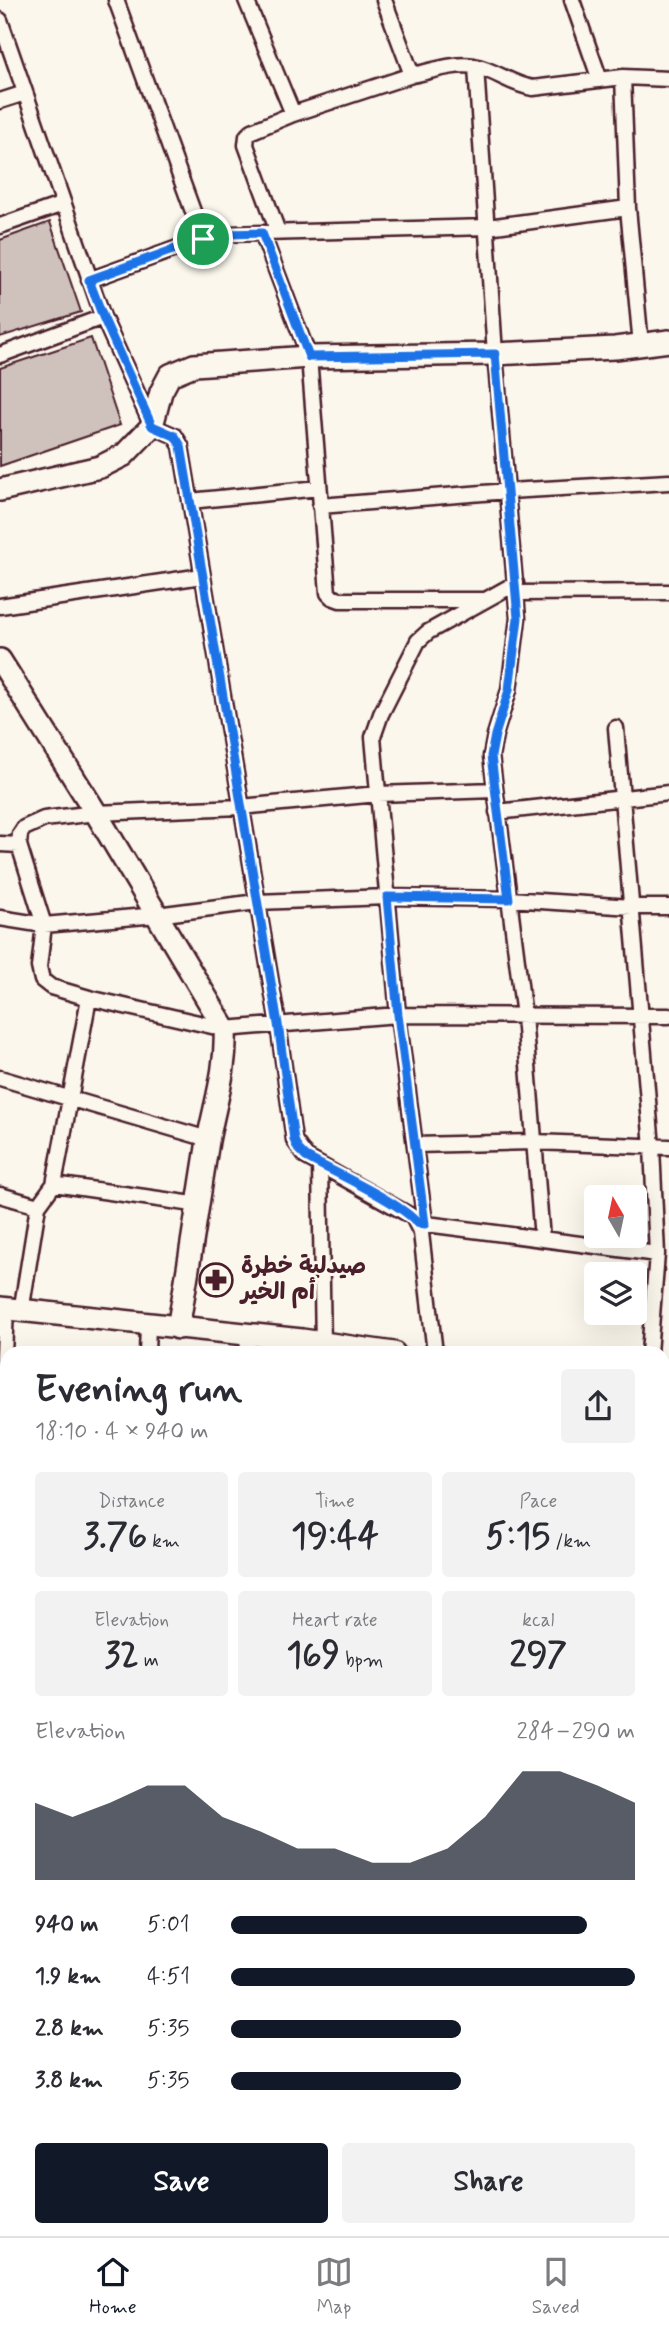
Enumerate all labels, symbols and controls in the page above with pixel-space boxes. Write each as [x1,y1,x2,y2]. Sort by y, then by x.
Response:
pin [173,209,233,269]
icon: arrive [184,220,222,258]
north arrow [584,1185,648,1248]
map controls [584,1185,647,1325]
place label: صيدلية خطرة أم الخير [239,1252,366,1309]
pharmacy icon: صيدلية خطرة أم الخير [197,1261,235,1299]
button: layers [584,1262,647,1325]
text: Evening run [35,1366,242,1415]
button: share [561,1369,635,1443]
text: 18:10 · 4 × 940 m [35,1417,209,1447]
text: Distance [98,1489,165,1514]
text: Time [315,1489,355,1514]
text: Pace [519,1489,557,1514]
text: 3.76 [83,1514,147,1560]
text: 19:44 [291,1514,379,1560]
text: 5:15 [485,1514,550,1560]
text: km [147,1529,180,1554]
text: /km [550,1529,591,1554]
text: Elevation [94,1608,169,1633]
text: Heart rate [292,1608,378,1633]
text: kcal [522,1608,554,1633]
text: 32 [104,1633,139,1679]
text: 169 [287,1633,340,1679]
text: 297 [510,1633,567,1679]
text: m [139,1648,159,1673]
text: bpm [340,1648,383,1673]
text: Elevation [35,1717,126,1747]
text: 284–290 m [517,1717,635,1747]
text: 940 m [35,1910,99,1940]
text: 5:01 [147,1910,190,1940]
text: 1.9 km [35,1962,101,1992]
text: 4:51 [147,1962,190,1992]
text: 2.8 km [35,2014,104,2044]
text: 5:35 [147,2014,190,2044]
text: 3.8 km [35,2066,103,2096]
text: 5:35 [147,2066,190,2096]
button: Save [35,2143,328,2223]
button: Share [342,2143,635,2223]
tab: Home [89,2253,137,2320]
tab: Map [315,2253,353,2320]
tab: Saved [532,2253,580,2320]

